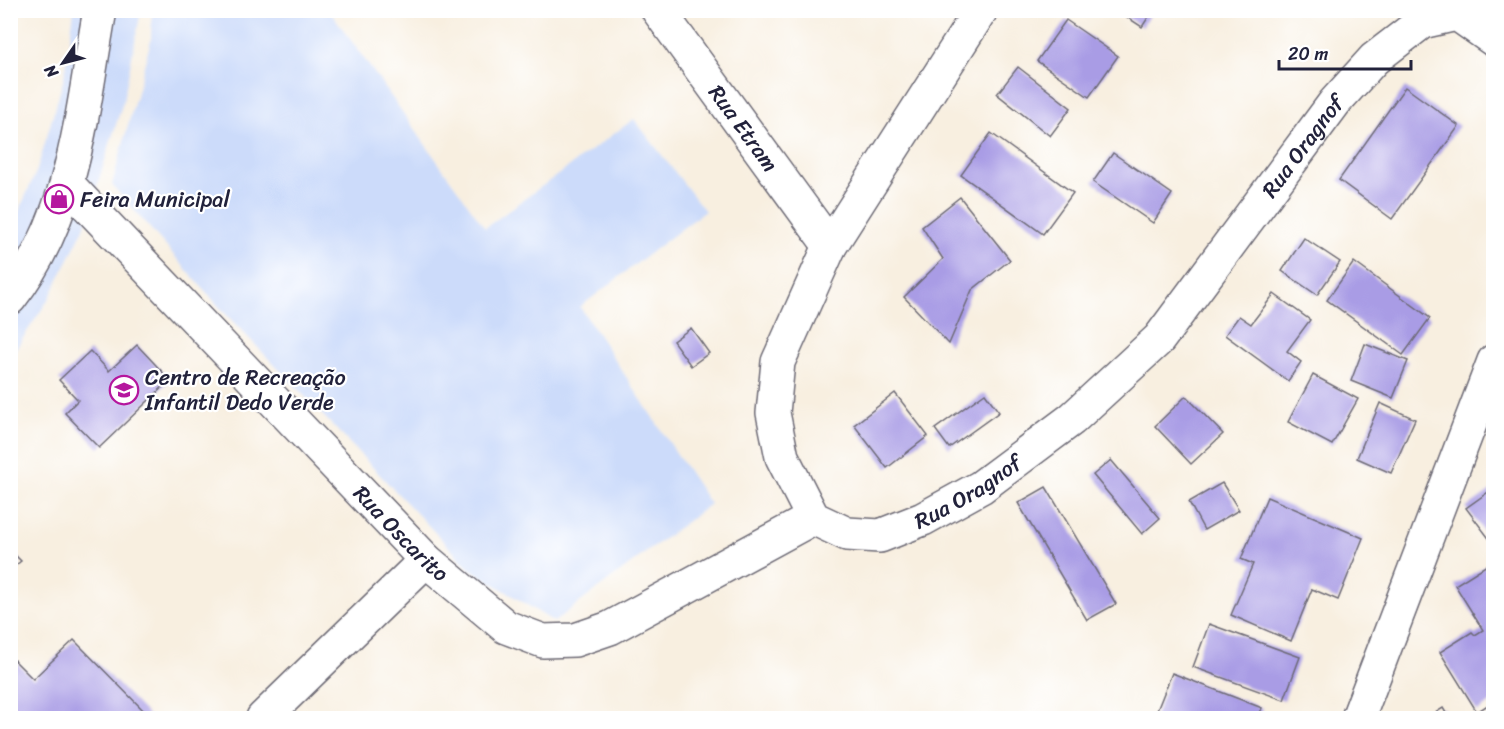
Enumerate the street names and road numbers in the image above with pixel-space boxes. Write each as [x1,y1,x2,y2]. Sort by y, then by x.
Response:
street label: Rua Etram [699,76,789,180]
street label: Rua Oragnof [1251,83,1355,206]
street label: Rua Oragnof [908,442,1032,540]
street label: Rua Oscarito [344,475,458,591]

